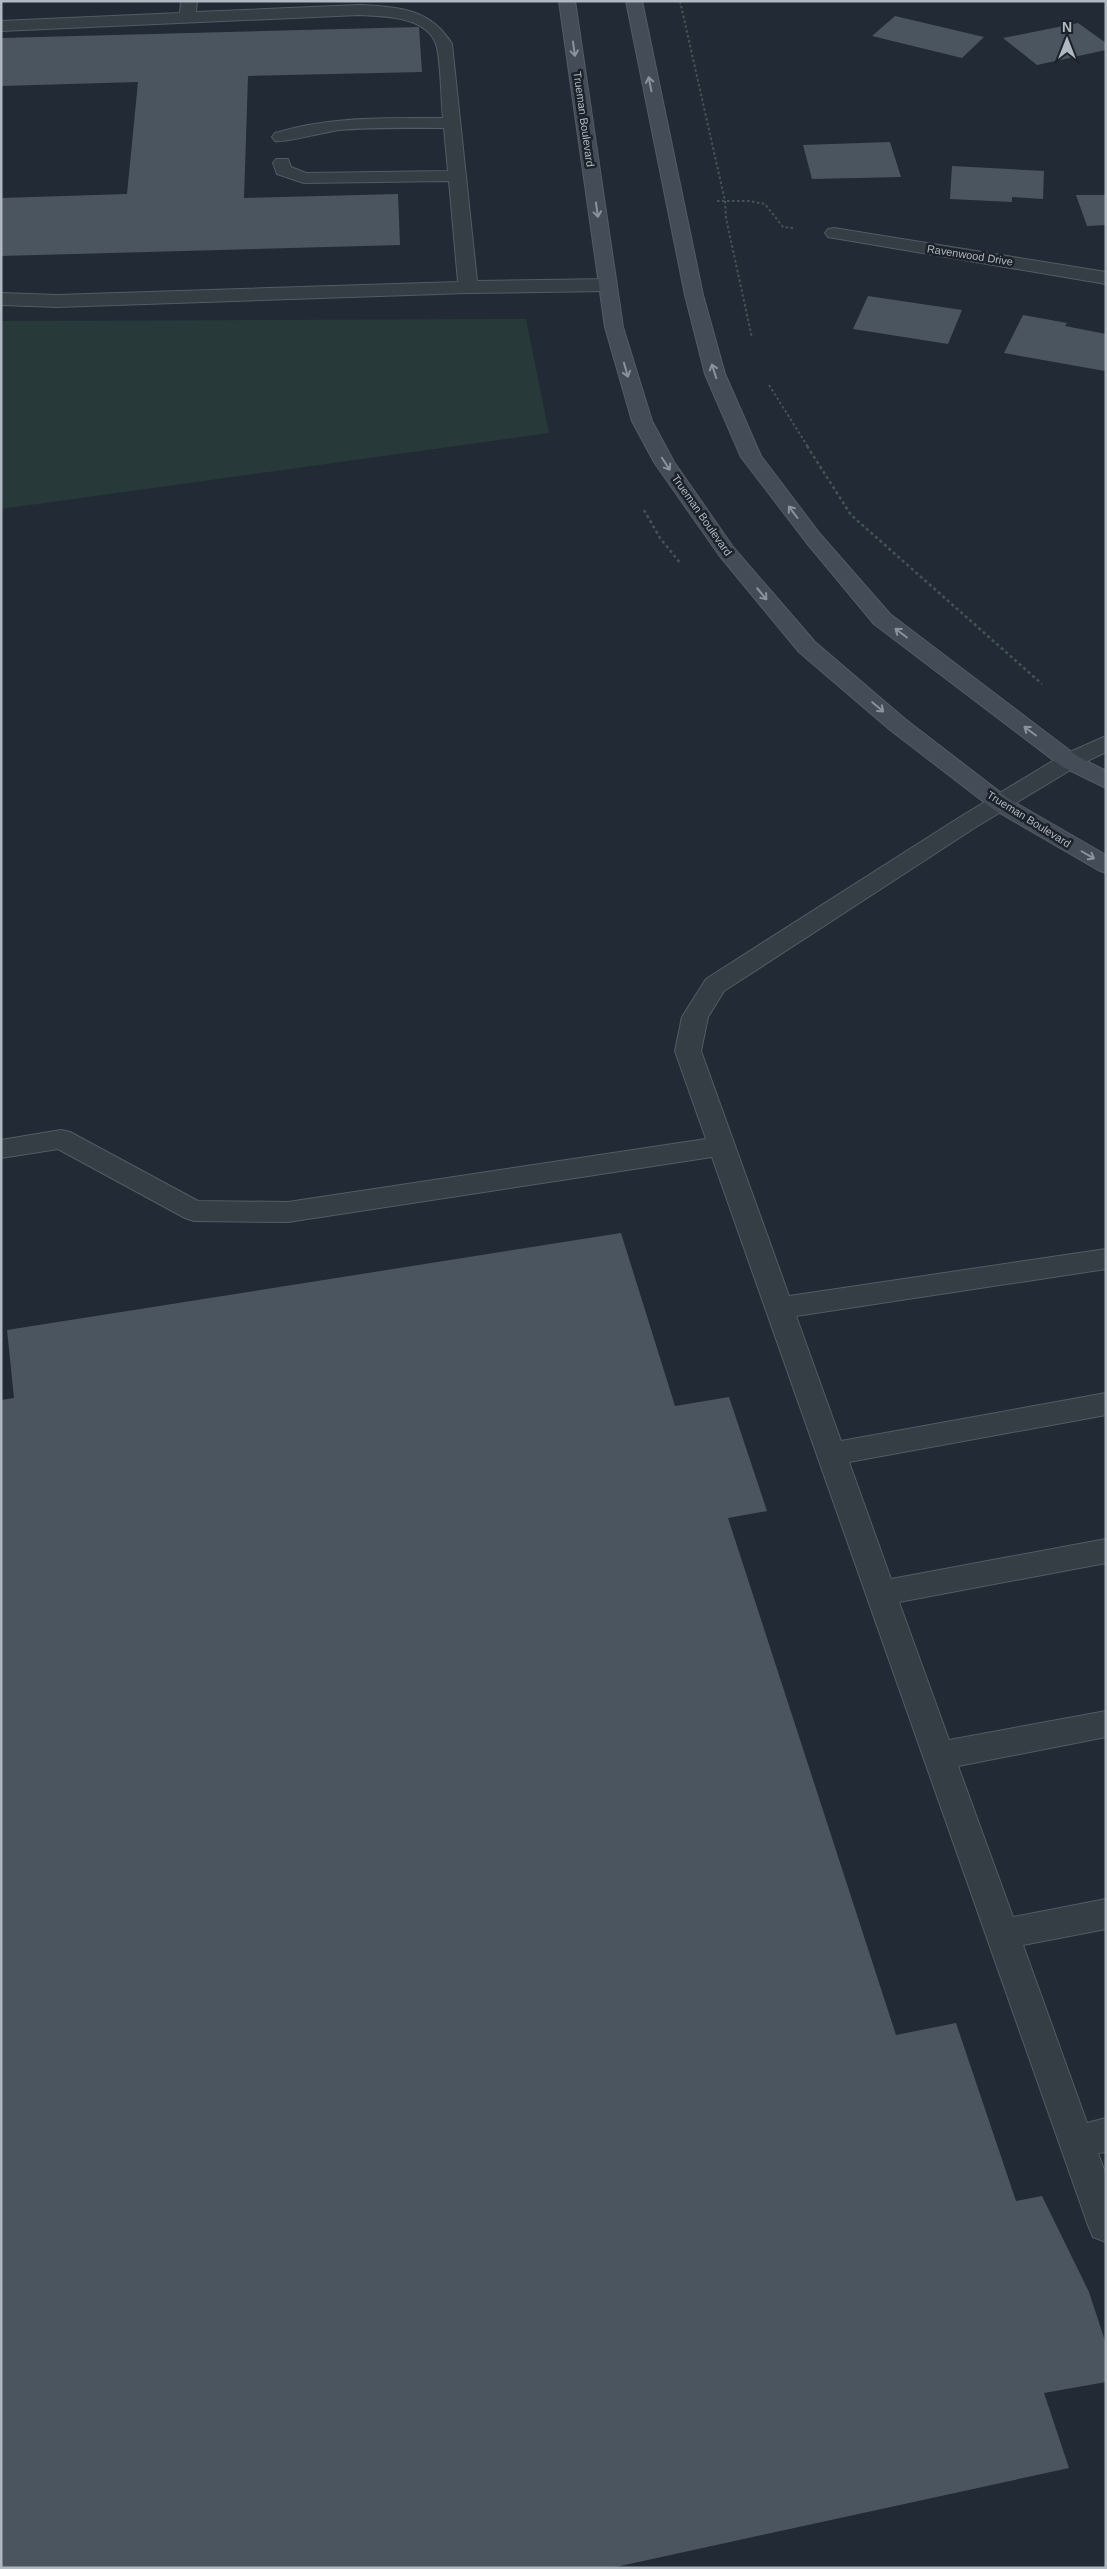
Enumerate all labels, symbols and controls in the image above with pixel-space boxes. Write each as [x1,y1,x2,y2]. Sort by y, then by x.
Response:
north arrow [1042,15,1092,65]
text: N [1062,19,1072,35]
one-way arrow [569,41,579,57]
street label: Trueman Boulevard [571,71,597,167]
one-way arrow [645,77,654,93]
one-way arrow [593,202,603,218]
street label: Ravenwood Drive [926,242,1014,268]
one-way arrow [622,361,632,377]
one-way arrow [709,363,719,379]
one-way arrow [661,456,671,470]
street label: Trueman Boulevard [669,472,735,558]
one-way arrow [787,506,798,519]
one-way arrow [756,587,767,600]
one-way arrow [895,627,908,638]
one-way arrow [871,702,884,713]
one-way arrow [1023,726,1037,736]
street label: Trueman Boulevard [985,788,1073,850]
one-way arrow [1081,850,1095,860]

